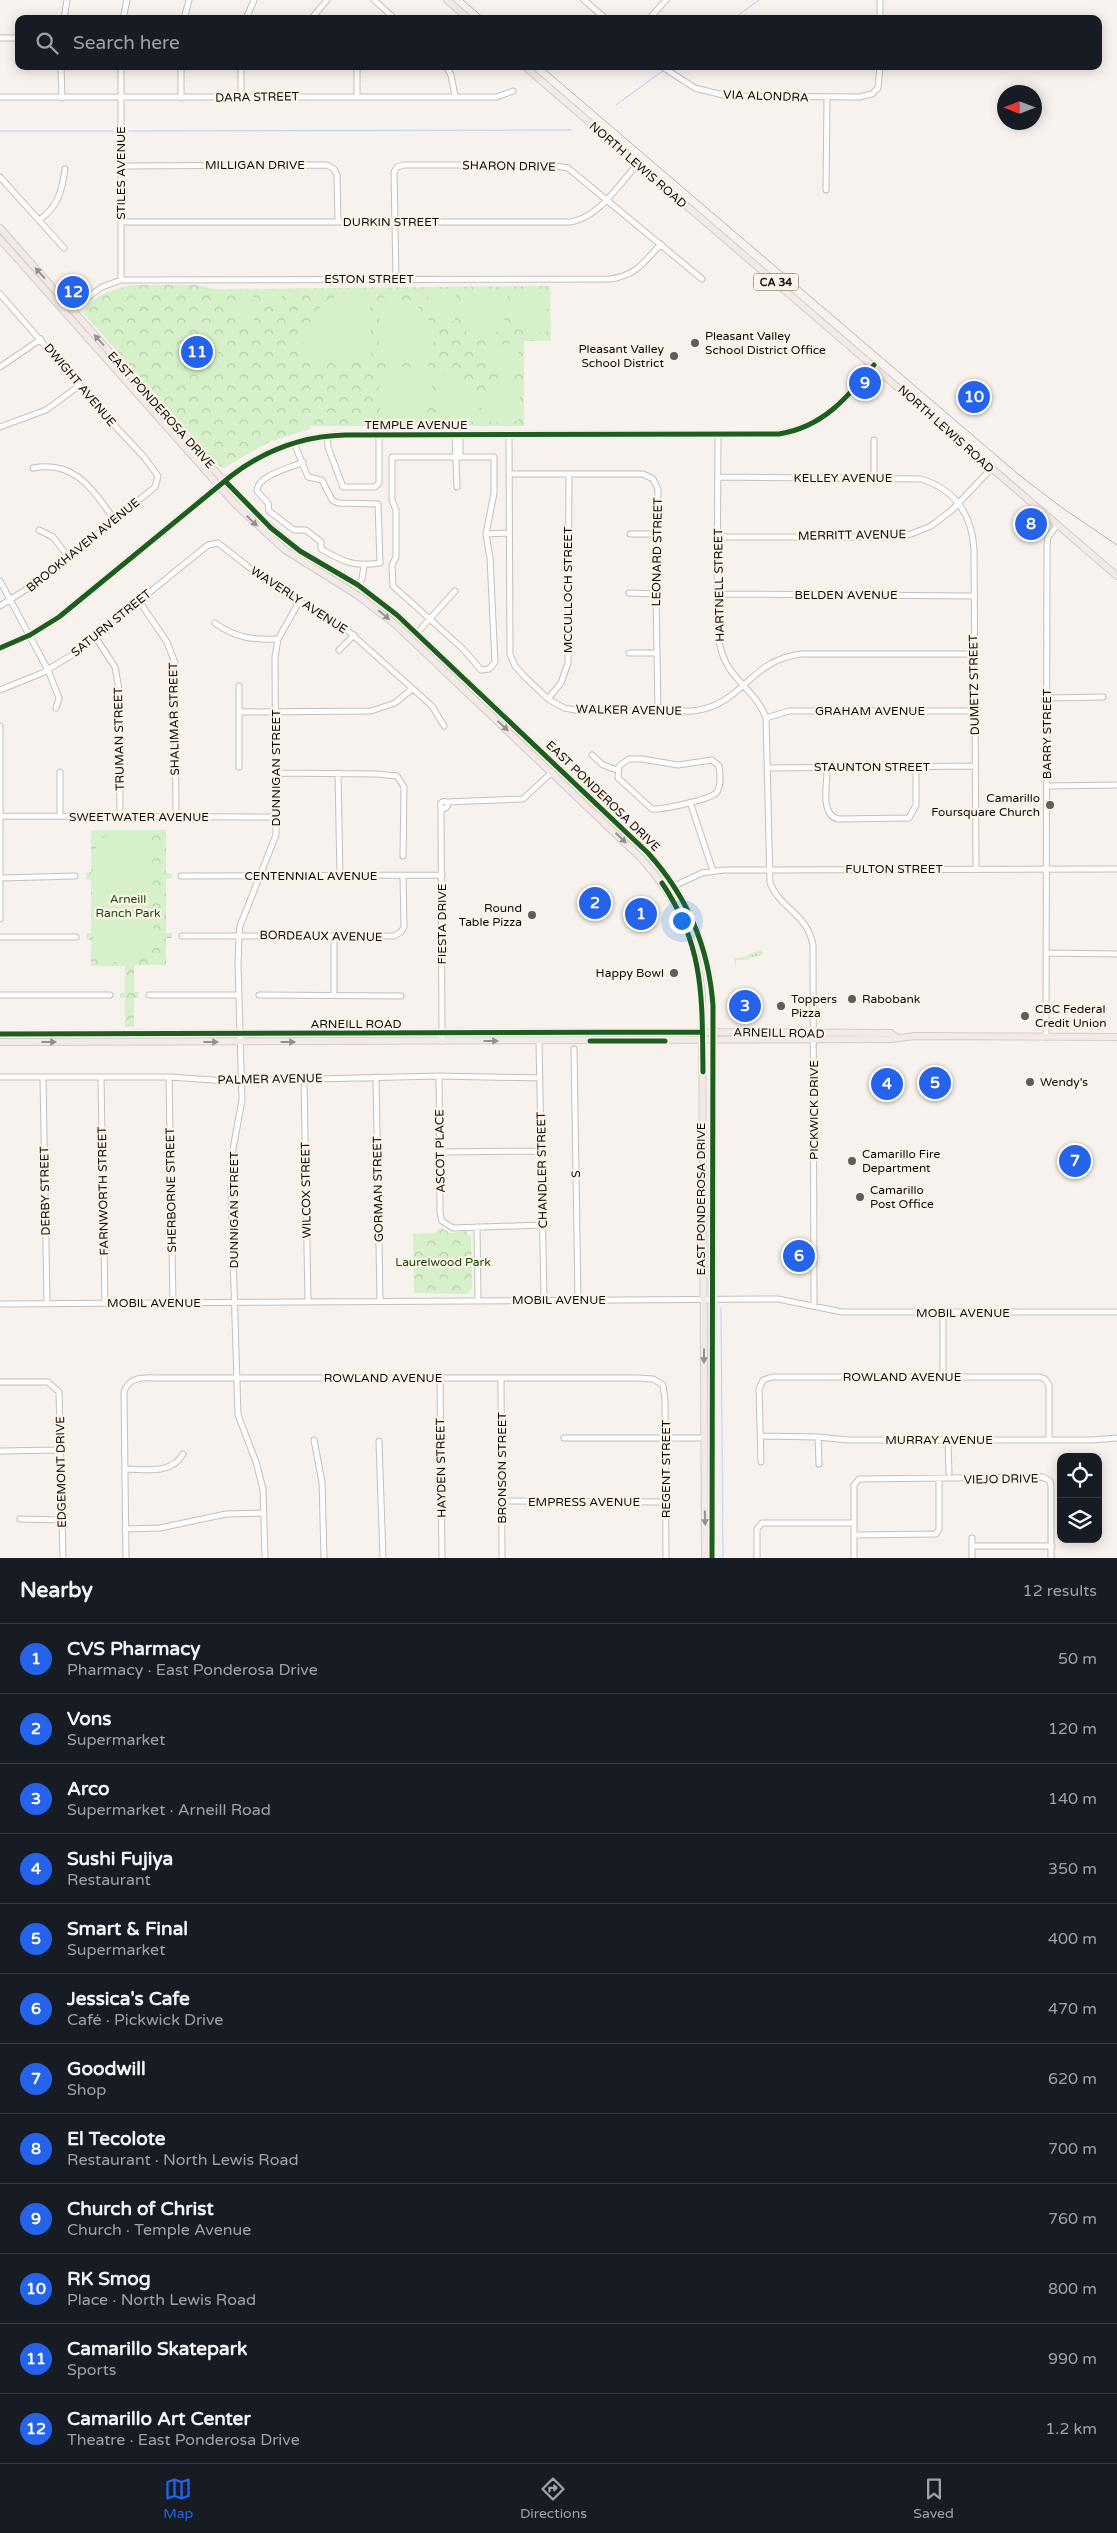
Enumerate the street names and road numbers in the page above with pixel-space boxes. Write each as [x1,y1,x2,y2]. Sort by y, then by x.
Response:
street label: VIA ALONDRA [723,88,809,104]
street label: DARA STREET [215,89,300,105]
street label: NORTH LEWIS ROAD [587,119,689,211]
street label: STILES AVENUE [114,126,128,220]
street label: MILLIGAN DRIVE [205,158,305,172]
street label: SHARON DRIVE [462,158,556,174]
street label: DURKIN STREET [343,215,440,229]
street label: ESTON STREET [324,272,414,286]
road number: CA 34 [754,274,798,290]
street label: DWIGHT AVENUE [41,341,119,430]
street label: EAST PONDEROSA DRIVE [105,349,218,472]
street label: NORTH LEWIS ROAD [895,382,997,476]
street label: TEMPLE AVENUE [364,418,468,432]
street label: KELLEY AVENUE [794,471,893,485]
street label: BROOKHAVEN AVENUE [24,495,143,595]
street label: LEONARD STREET [649,497,665,607]
street label: MCCULLOCH STREET [561,526,575,653]
street label: HARTNELL STREET [711,527,727,642]
street label: MERRITT AVENUE [798,527,907,543]
street label: WAVERLY AVENUE [248,563,350,637]
street label: SATURN STREET [68,586,154,660]
street label: BELDEN AVENUE [794,588,898,602]
street label: DUMETZ STREET [966,634,982,736]
street label: SHALIMAR STREET [166,662,182,776]
street label: TRUMAN STREET [111,686,127,791]
street label: BARRY STREET [1040,688,1054,779]
street label: WALKER AVENUE [576,702,683,718]
street label: GRAHAM AVENUE [815,704,925,718]
street label: DUNNIGAN STREET [269,709,283,827]
street label: EAST PONDEROSA DRIVE [543,738,663,854]
street label: STAUNTON STREET [814,760,931,774]
street label: SWEETWATER AVENUE [69,810,209,824]
street label: FULTON STREET [845,862,943,876]
street label: CENTENNIAL AVENUE [244,869,378,883]
street label: FIESTA DRIVE [435,883,449,964]
street label: BORDEAUX AVENUE [259,928,383,944]
street label: ARNEILL ROAD [310,1017,402,1031]
street label: ARNEILL ROAD [733,1025,825,1041]
street label: PICKWICK DRIVE [807,1060,821,1160]
street label: PALMER AVENUE [217,1071,323,1087]
street label: ASCOT PLACE [432,1109,448,1193]
street label: CHANDLER STREET [534,1111,550,1228]
street label: EAST PONDEROSA DRIVE [694,1122,708,1275]
street label: FARNWORTH STREET [95,1126,111,1256]
street label: SHERBORNE STREET [163,1127,179,1253]
street label: GORMAN STREET [370,1135,386,1242]
street label: WILCOX STREET [298,1141,314,1238]
street label: DERBY STREET [37,1145,53,1236]
street label: DUNNIGAN STREET [227,1151,241,1269]
street label: S [569,1170,583,1178]
street label: MOBIL AVENUE [512,1293,606,1307]
street label: MOBIL AVENUE [107,1296,201,1310]
street label: MOBIL AVENUE [916,1306,1010,1320]
street label: ROWLAND AVENUE [843,1370,962,1384]
street label: ROWLAND AVENUE [324,1371,443,1385]
street label: BRONSON STREET [495,1412,509,1524]
street label: EDGEMONT DRIVE [53,1416,69,1528]
street label: HAYDEN STREET [433,1417,449,1518]
street label: REGENT STREET [659,1419,673,1518]
street label: MURRAY AVENUE [885,1433,993,1447]
street label: VIEJO DRIVE [963,1471,1039,1487]
street label: EMPRESS AVENUE [528,1495,640,1509]

